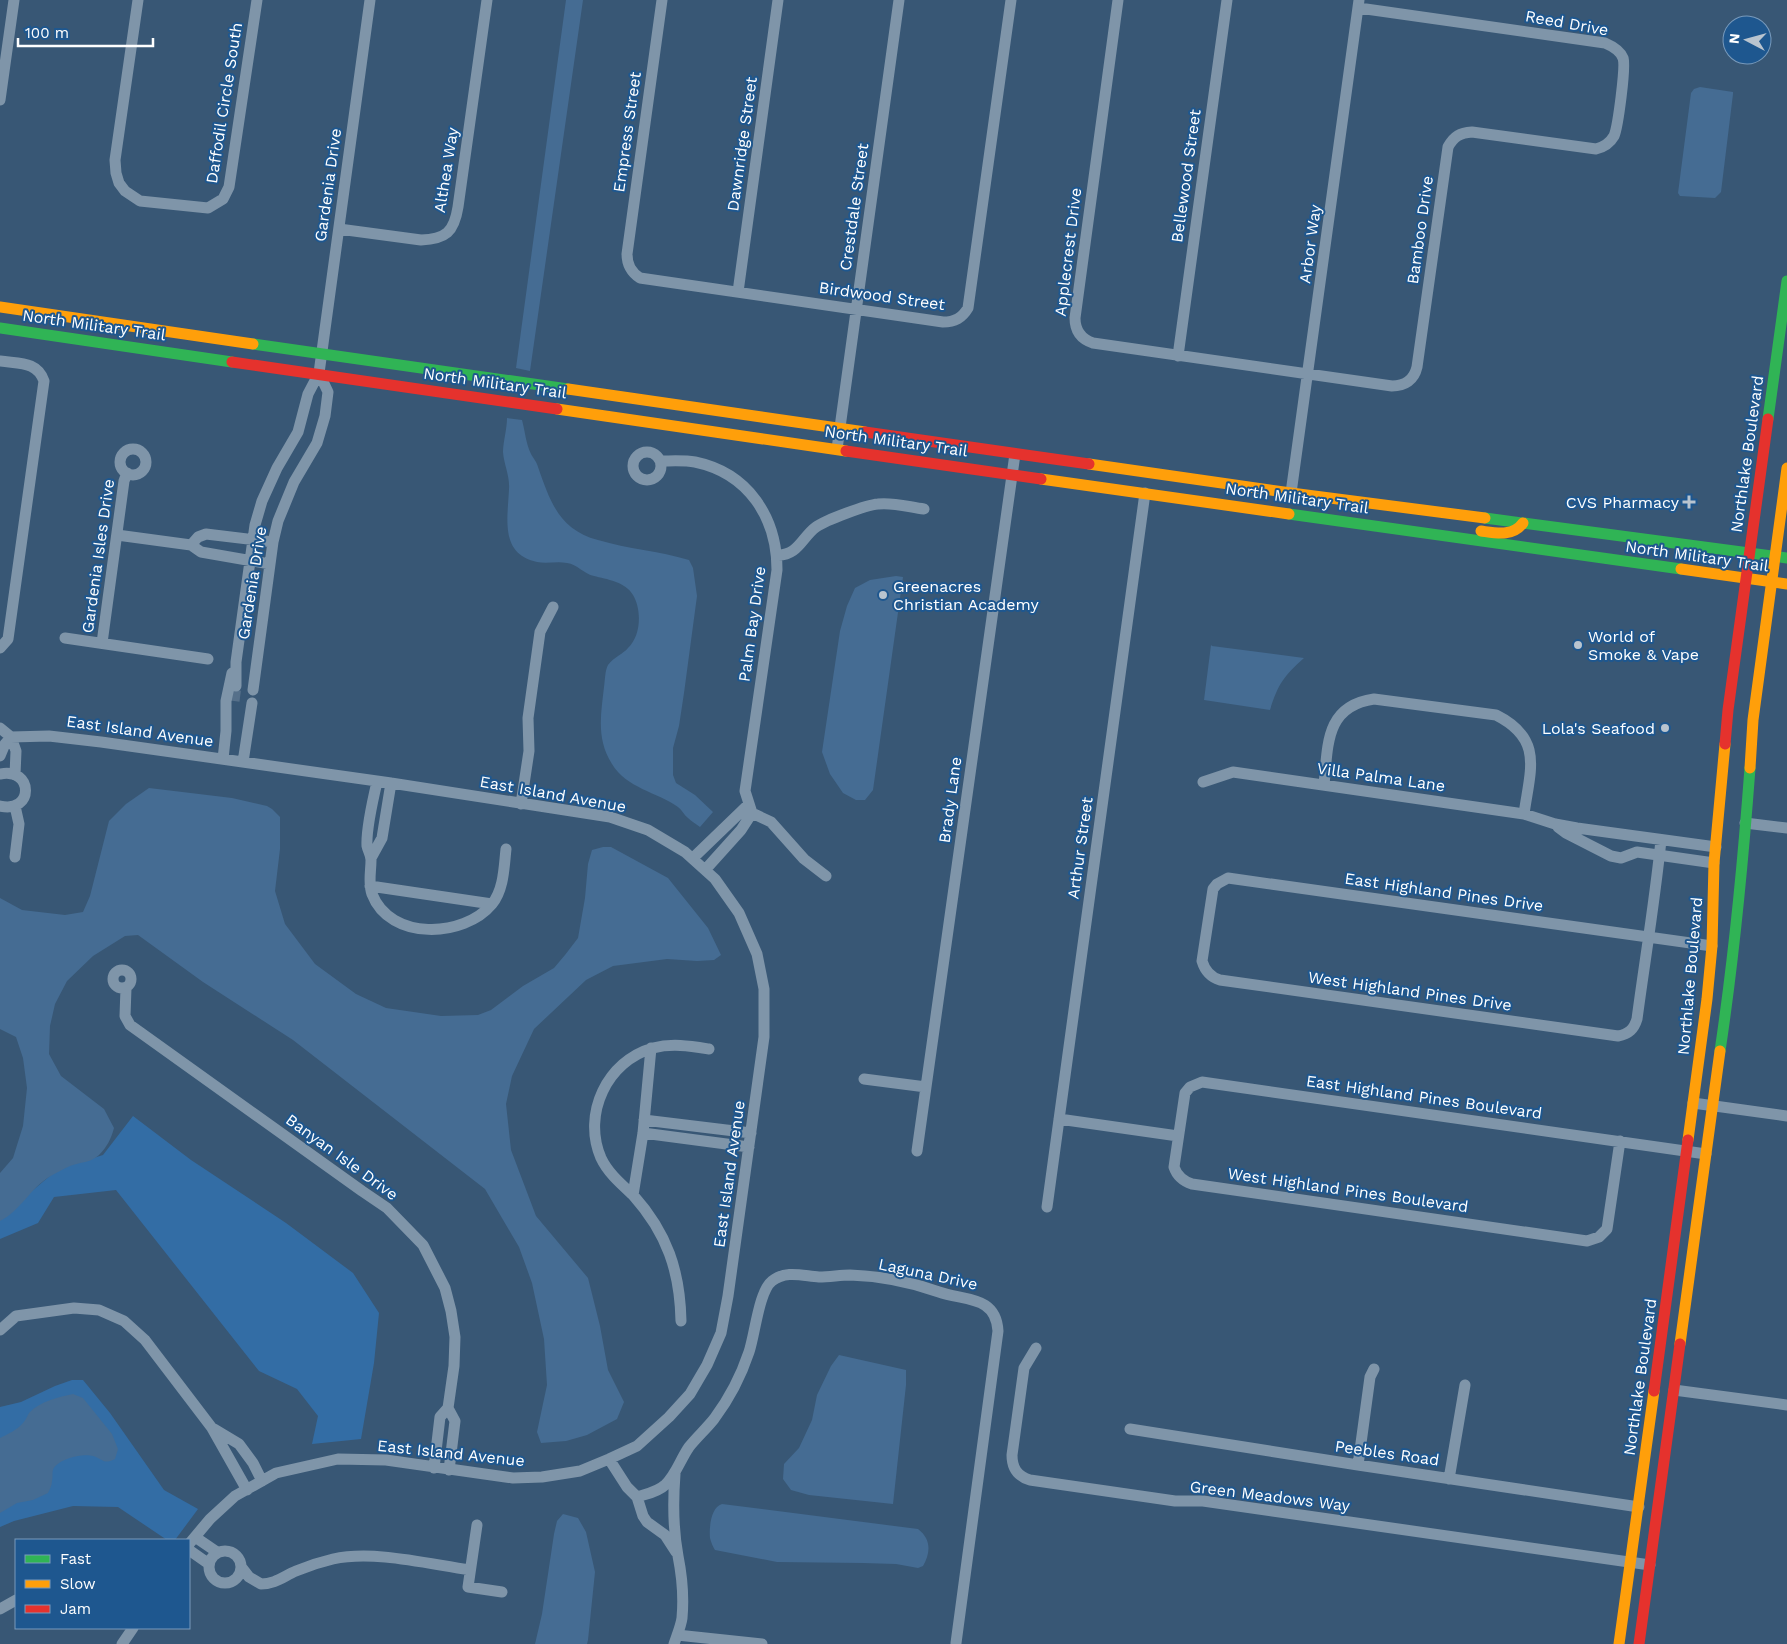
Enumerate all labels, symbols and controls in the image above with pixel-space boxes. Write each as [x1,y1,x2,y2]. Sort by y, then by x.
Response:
street label: Reed Drive [1524,6,1610,40]
scale bar [18,15,152,47]
north arrow [1722,15,1772,65]
street label: Daffodil Circle South [202,21,246,185]
text: 100 m [25,24,69,42]
text: N [1726,33,1743,45]
street label: Empress Street [609,70,645,193]
street label: Dawnridge Street [723,75,761,213]
street label: Bellewood Street [1167,108,1205,244]
street label: Althea Way [430,125,462,214]
street label: Gardenia Drive [311,127,345,243]
street label: Crestdale Street [836,142,872,272]
street label: Bamboo Drive [1403,175,1437,285]
street label: Applecrest Drive [1051,187,1085,317]
street label: Arbor Way [1295,203,1325,285]
street label: Birdwood Street [818,278,946,314]
street label: North Military Trail [21,306,167,344]
street label: North Military Trail [422,364,568,402]
street label: Northlake Boulevard [1727,374,1767,534]
street label: North Military Trail [823,422,969,460]
street label: Gardenia Isles Drive [78,478,118,634]
street label: North Military Trail [1224,479,1370,517]
place label: CVS Pharmacy [1566,493,1680,512]
marker: CVS Pharmacy [1683,496,1695,508]
street label: Gardenia Drive [234,525,270,641]
street label: North Military Trail [1624,537,1770,575]
street label: Palm Bay Drive [734,565,770,683]
place label: Greenacres Christian Academy [893,577,1040,614]
marker: Greenacres Christian Academy [877,589,889,601]
place label: World of Smoke & Vape [1588,627,1699,664]
marker: World of Smoke & Vape [1572,639,1584,651]
street label: East Island Avenue [65,711,215,751]
place label: Lola's Seafood [1542,719,1655,738]
marker: Lola's Seafood [1659,722,1671,734]
street label: Brady Lane [935,756,965,844]
street label: Villa Palma Lane [1316,759,1446,795]
street label: East Island Avenue [478,772,628,816]
street label: Arthur Street [1063,795,1097,900]
street label: East Highland Pines Drive [1343,869,1545,915]
street label: Northlake Boulevard [1674,896,1706,1056]
street label: West Highland Pines Drive [1307,967,1513,1015]
street label: East Highland Pines Boulevard [1305,1071,1543,1123]
street label: East Island Avenue [709,1099,749,1249]
street label: Banyan Isle Drive [282,1110,402,1204]
street label: West Highland Pines Boulevard [1226,1164,1470,1216]
street label: Laguna Drive [877,1254,979,1294]
street label: Northlake Boulevard [1620,1297,1660,1457]
street label: East Island Avenue [376,1436,526,1470]
street label: Peebles Road [1334,1436,1440,1470]
street label: Green Meadows Way [1189,1477,1352,1515]
legend [15,1539,190,1629]
text: Fast [60,1550,92,1568]
text: Slow [60,1575,96,1593]
text: Jam [60,1600,91,1618]

